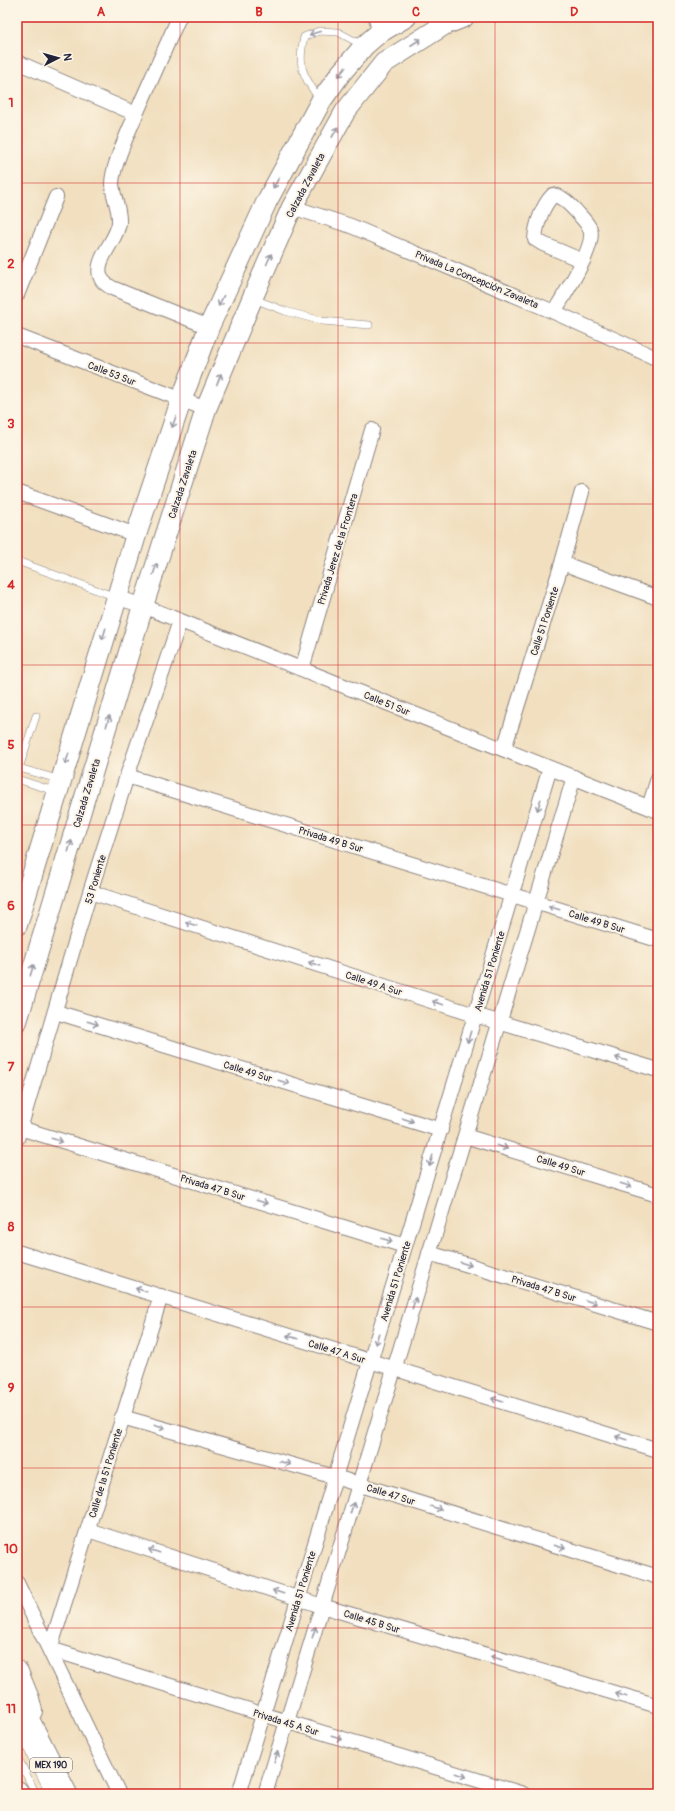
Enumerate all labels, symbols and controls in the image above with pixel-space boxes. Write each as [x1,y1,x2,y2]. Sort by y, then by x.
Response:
text: A [97,4,106,20]
text: B [255,4,263,20]
text: C [412,4,420,20]
text: D [570,4,578,20]
one-way arrow [309,30,322,37]
north arrow [38,38,78,78]
one-way arrow [410,38,422,46]
text: N [61,53,74,62]
one-way arrow [338,66,347,77]
text: 1 [8,95,14,111]
one-way arrow [331,126,339,138]
street label: Calzada Zavaleta [284,151,328,220]
one-way arrow [272,177,279,189]
street label: Privada La Concepción Zavaleta [413,248,540,312]
one-way arrow [266,254,273,266]
text: 2 [7,256,15,272]
one-way arrow [217,295,224,307]
street label: Calle 53 Sur [86,359,138,389]
one-way arrow [215,374,223,386]
text: 3 [7,416,15,432]
one-way arrow [170,416,177,429]
street label: Calzada Zavaleta [166,448,200,520]
street label: Privada Jerez de la Frontera [315,492,361,606]
one-way arrow [151,563,159,575]
text: 4 [7,577,15,593]
street label: Calle 51 Poniente [528,585,562,657]
one-way arrow [100,628,108,640]
street label: Calle 51 Sur [362,689,412,719]
one-way arrow [105,715,112,728]
text: 5 [7,737,15,753]
one-way arrow [63,752,70,765]
street label: Calzada Zavaleta [71,757,103,829]
one-way arrow [535,799,542,812]
street label: Privada 49 B Sur [297,824,365,856]
one-way arrow [67,840,74,853]
street label: 53 Poniente [83,853,109,905]
text: 6 [7,898,15,914]
one-way arrow [547,904,560,911]
street label: Calle 49 B Sur [567,908,627,936]
one-way arrow [184,920,197,927]
street label: Avenida 51 Poniente [472,930,508,1013]
one-way arrow [309,959,321,967]
one-way arrow [29,964,36,977]
street label: Calle 49 A Sur [344,969,404,999]
one-way arrow [432,999,445,1006]
one-way arrow [86,1020,99,1027]
one-way arrow [465,1030,472,1043]
one-way arrow [614,1055,627,1062]
text: 7 [8,1059,15,1075]
street label: Calle 49 Sur [222,1059,274,1085]
one-way arrow [278,1078,290,1086]
one-way arrow [402,1117,415,1124]
one-way arrow [51,1137,64,1144]
one-way arrow [495,1144,508,1151]
street label: Calle 49 Sur [535,1153,587,1179]
one-way arrow [427,1155,434,1168]
street label: Privada 47 B Sur [179,1172,247,1204]
one-way arrow [619,1182,632,1189]
one-way arrow [255,1199,268,1206]
text: 8 [8,1219,15,1235]
one-way arrow [380,1237,393,1244]
street label: Avenida 51 Poniente [378,1240,414,1323]
one-way arrow [460,1261,473,1268]
street label: Privada 47 B Sur [510,1273,578,1305]
one-way arrow [135,1286,148,1293]
one-way arrow [411,1297,418,1310]
one-way arrow [584,1299,597,1306]
one-way arrow [286,1333,299,1340]
one-way arrow [373,1333,380,1346]
street label: Calle 47 A Sur [307,1338,367,1366]
text: 9 [8,1380,15,1396]
one-way arrow [490,1396,503,1403]
one-way arrow [153,1424,166,1432]
street label: Calle de la 51 Poniente [87,1427,125,1519]
one-way arrow [614,1434,627,1441]
one-way arrow [278,1460,291,1467]
street label: Calle 47 Sur [365,1482,417,1508]
one-way arrow [349,1502,356,1515]
one-way arrow [429,1505,442,1512]
text: 10 [4,1541,18,1557]
one-way arrow [554,1544,567,1551]
one-way arrow [149,1547,161,1555]
street label: Avenida 51 Poniente [283,1550,319,1633]
one-way arrow [272,1587,284,1595]
street label: Calle 45 B Sur [342,1608,402,1636]
one-way arrow [311,1626,318,1639]
one-way arrow [490,1654,503,1661]
one-way arrow [614,1691,627,1698]
text: 11 [6,1701,16,1717]
street label: Privada 45 A Sur [251,1707,321,1739]
one-way arrow [330,1735,343,1742]
one-way arrow [273,1750,280,1763]
road number: MEX 190 [30,1758,72,1772]
one-way arrow [455,1772,468,1779]

